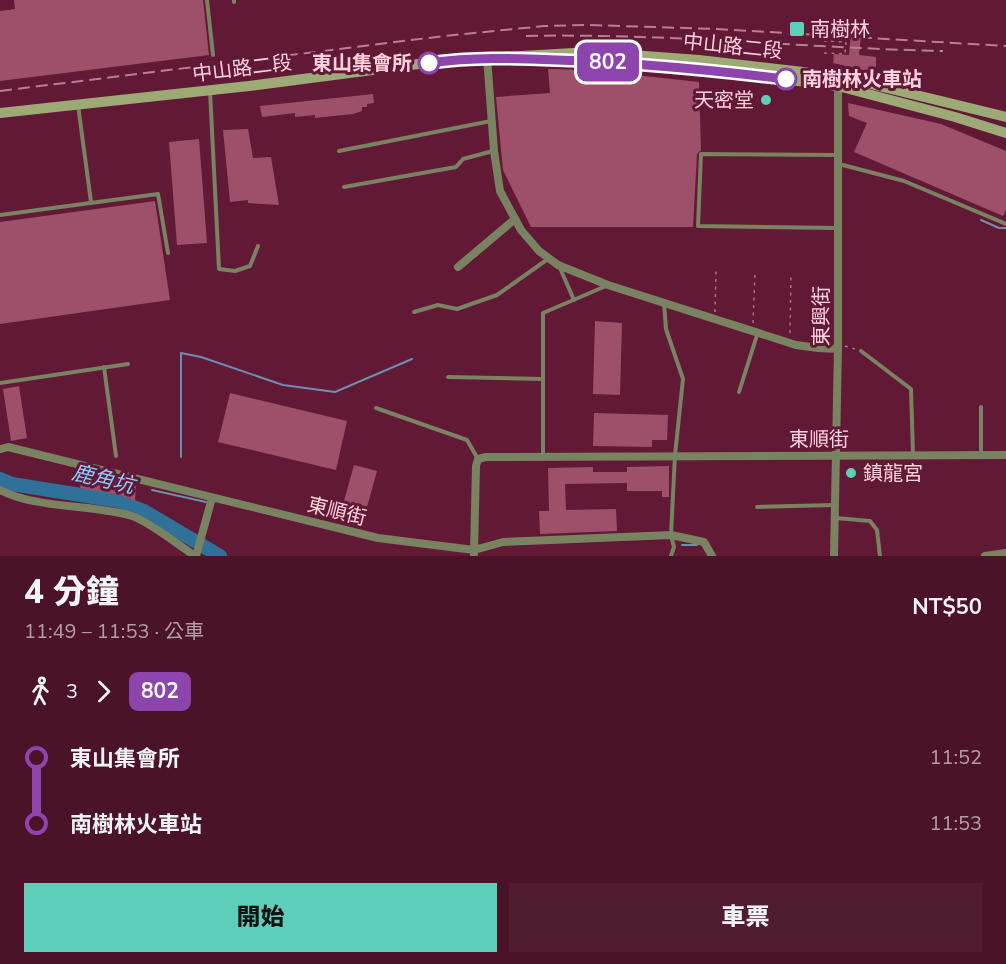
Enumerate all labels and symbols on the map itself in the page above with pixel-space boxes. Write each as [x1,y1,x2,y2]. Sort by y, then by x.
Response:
place label: 南樹林 [810,16,870,43]
marker: 南樹林 [788,20,806,38]
street label: 中山路二段 [682,28,784,65]
line badge: 802 [574,42,642,82]
street label: 中山路二段 [191,49,293,88]
place label: 東山集會所 [312,50,412,77]
marker: 東山集會所 [418,52,440,74]
place label: 南樹林火車站 [802,66,922,93]
marker: 南樹林火車站 [775,68,797,90]
place label: 天密堂 [694,87,754,114]
marker: 天密堂 [759,93,773,107]
street label: 東興街 [808,286,835,346]
street label: 東順街 [789,426,849,453]
water label: 鹿角坑 [69,458,140,500]
place label: 鎮龍宮 [863,460,923,487]
marker: 鎮龍宮 [844,466,858,480]
street label: 東順街 [305,491,369,532]

